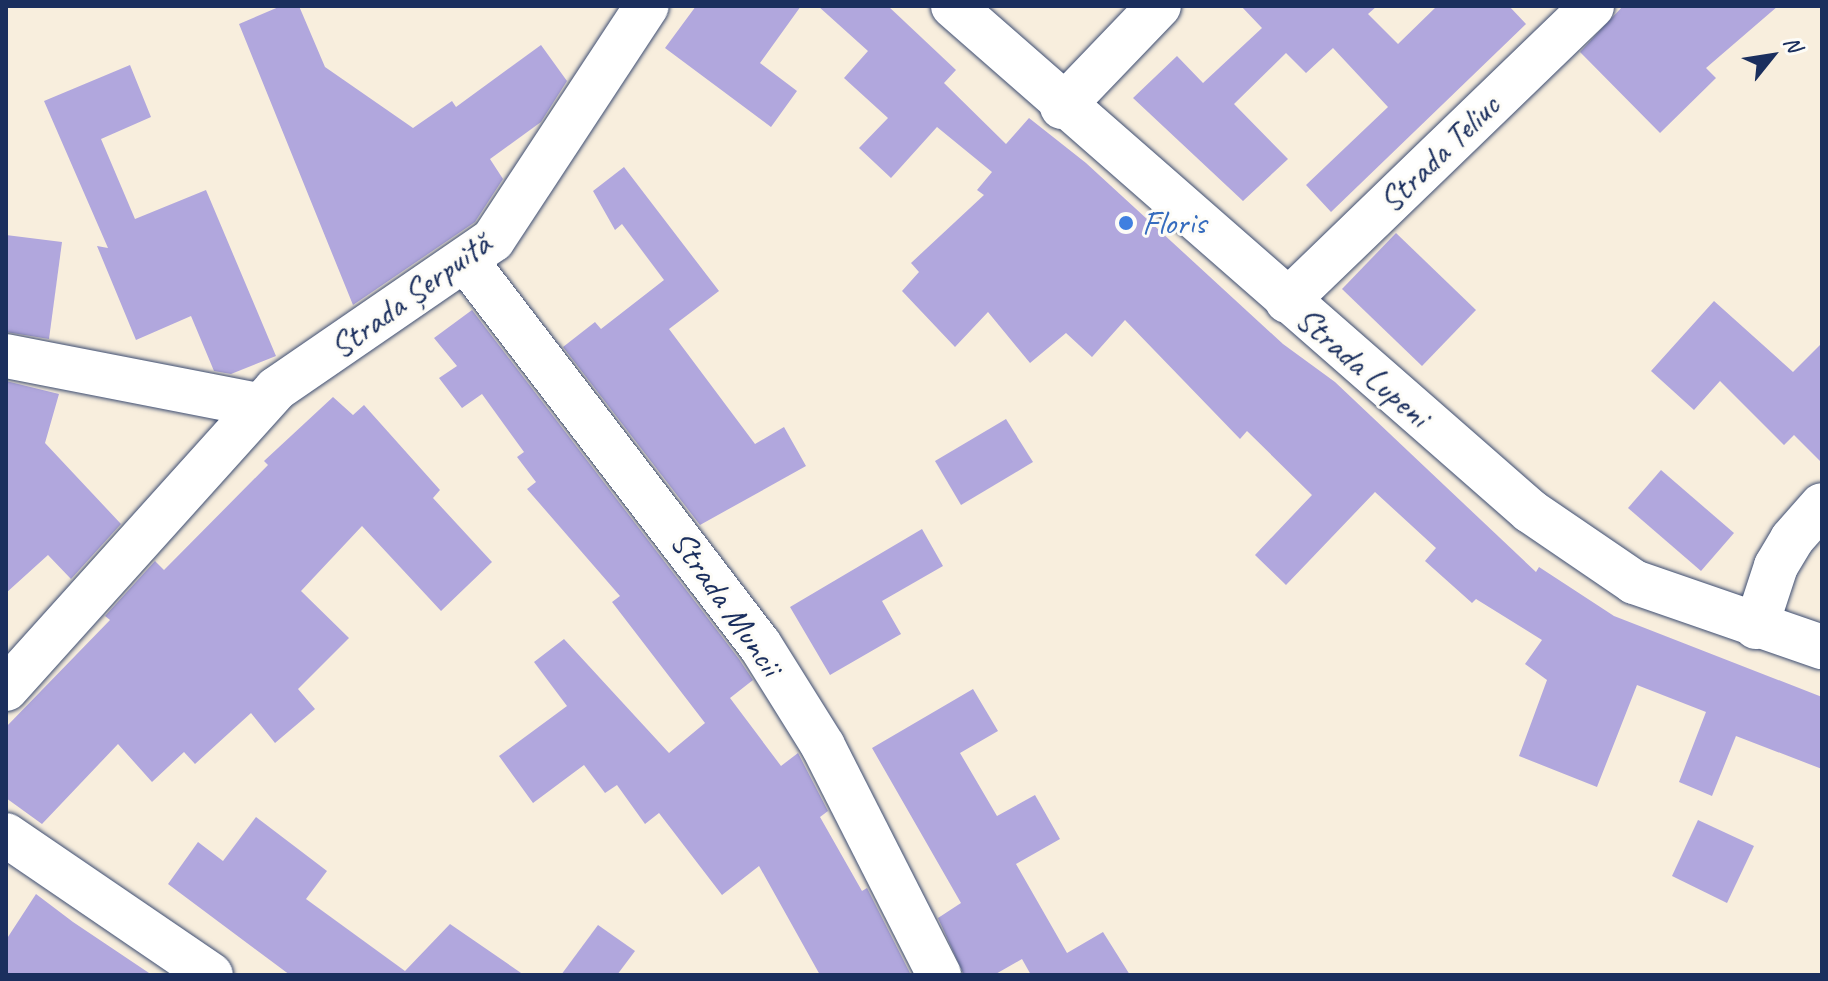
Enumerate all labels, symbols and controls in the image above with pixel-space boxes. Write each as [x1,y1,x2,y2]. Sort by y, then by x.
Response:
north arrow [1732,16,1812,96]
text: N [1777,31,1808,57]
street label: Strada Teliuc [1370,86,1508,220]
place label: Floris [1142,203,1206,243]
marker: Floris [1117,214,1135,232]
street label: Strada Șerpuită [322,223,498,367]
street label: Strada Lupeni [1288,298,1438,436]
street label: Strada Muncii [662,523,792,683]

